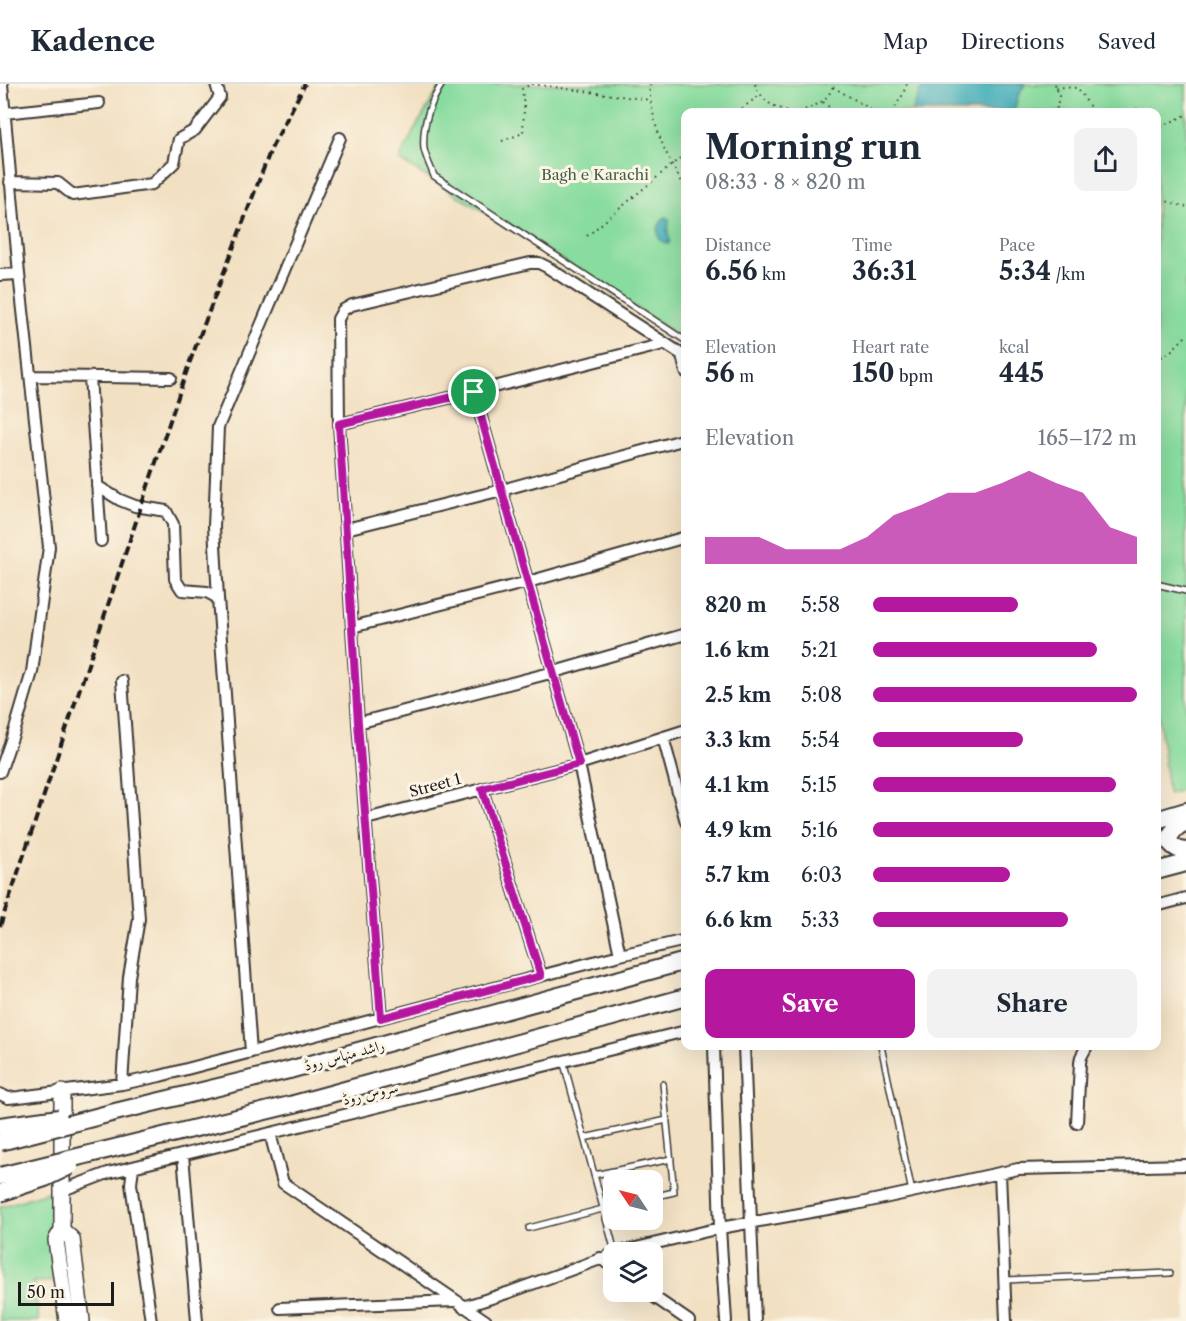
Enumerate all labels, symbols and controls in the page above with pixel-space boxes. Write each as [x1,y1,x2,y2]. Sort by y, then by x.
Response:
text: Kadence [30,24,155,58]
text: Map [883,29,928,54]
text: Directions [961,29,1065,54]
text: Saved [1098,29,1156,54]
text: Morning run [705,127,921,168]
button: share [1074,128,1137,191]
park label: Bagh e Karachi [541,165,649,184]
text: 08:33 · 8 × 820 m [705,170,866,194]
text: Distance [705,235,771,255]
text: Time [852,235,892,255]
text: Pace [999,235,1035,255]
text: 6.56 [705,255,758,287]
text: 36:31 [852,255,916,287]
text: 5:34 [999,255,1051,287]
text: km [758,264,786,284]
text: /km [1051,264,1085,284]
text: Elevation [705,337,776,357]
text: Heart rate [852,337,929,357]
text: kcal [999,337,1029,357]
text: 56 [705,357,735,389]
text: 150 [852,357,895,389]
text: 445 [999,357,1044,389]
pin [448,366,499,417]
text: m [735,366,754,386]
text: bpm [895,366,933,386]
icon: arrive [457,375,490,408]
text: Elevation [705,426,794,450]
text: 165–172 m [1038,426,1137,450]
text: 820 m [705,593,767,617]
text: 5:58 [801,593,840,617]
text: 1.6 km [705,638,770,662]
text: 5:21 [801,638,837,662]
text: 2.5 km [705,683,772,707]
text: 5:08 [801,683,842,707]
text: 3.3 km [705,728,771,752]
text: 5:54 [801,728,840,752]
street label: Street 1 [407,769,464,801]
text: 4.1 km [705,773,770,797]
text: 5:15 [801,773,837,797]
text: 4.9 km [705,818,772,842]
text: 5:16 [801,818,838,842]
text: 5.7 km [705,863,770,887]
text: 6:03 [801,863,842,887]
text: 6.6 km [705,908,773,932]
text: 5:33 [801,908,840,932]
button: Save [705,969,915,1038]
button: Share [927,969,1137,1038]
street label: راشد منہاس روڈ [302,1035,387,1076]
street label: سروس روڈ [340,1077,400,1110]
north arrow [603,1170,663,1230]
map controls [603,1170,663,1302]
button: layers [603,1242,663,1302]
scale bar [18,1279,114,1306]
text: 50 m [27,1282,65,1302]

